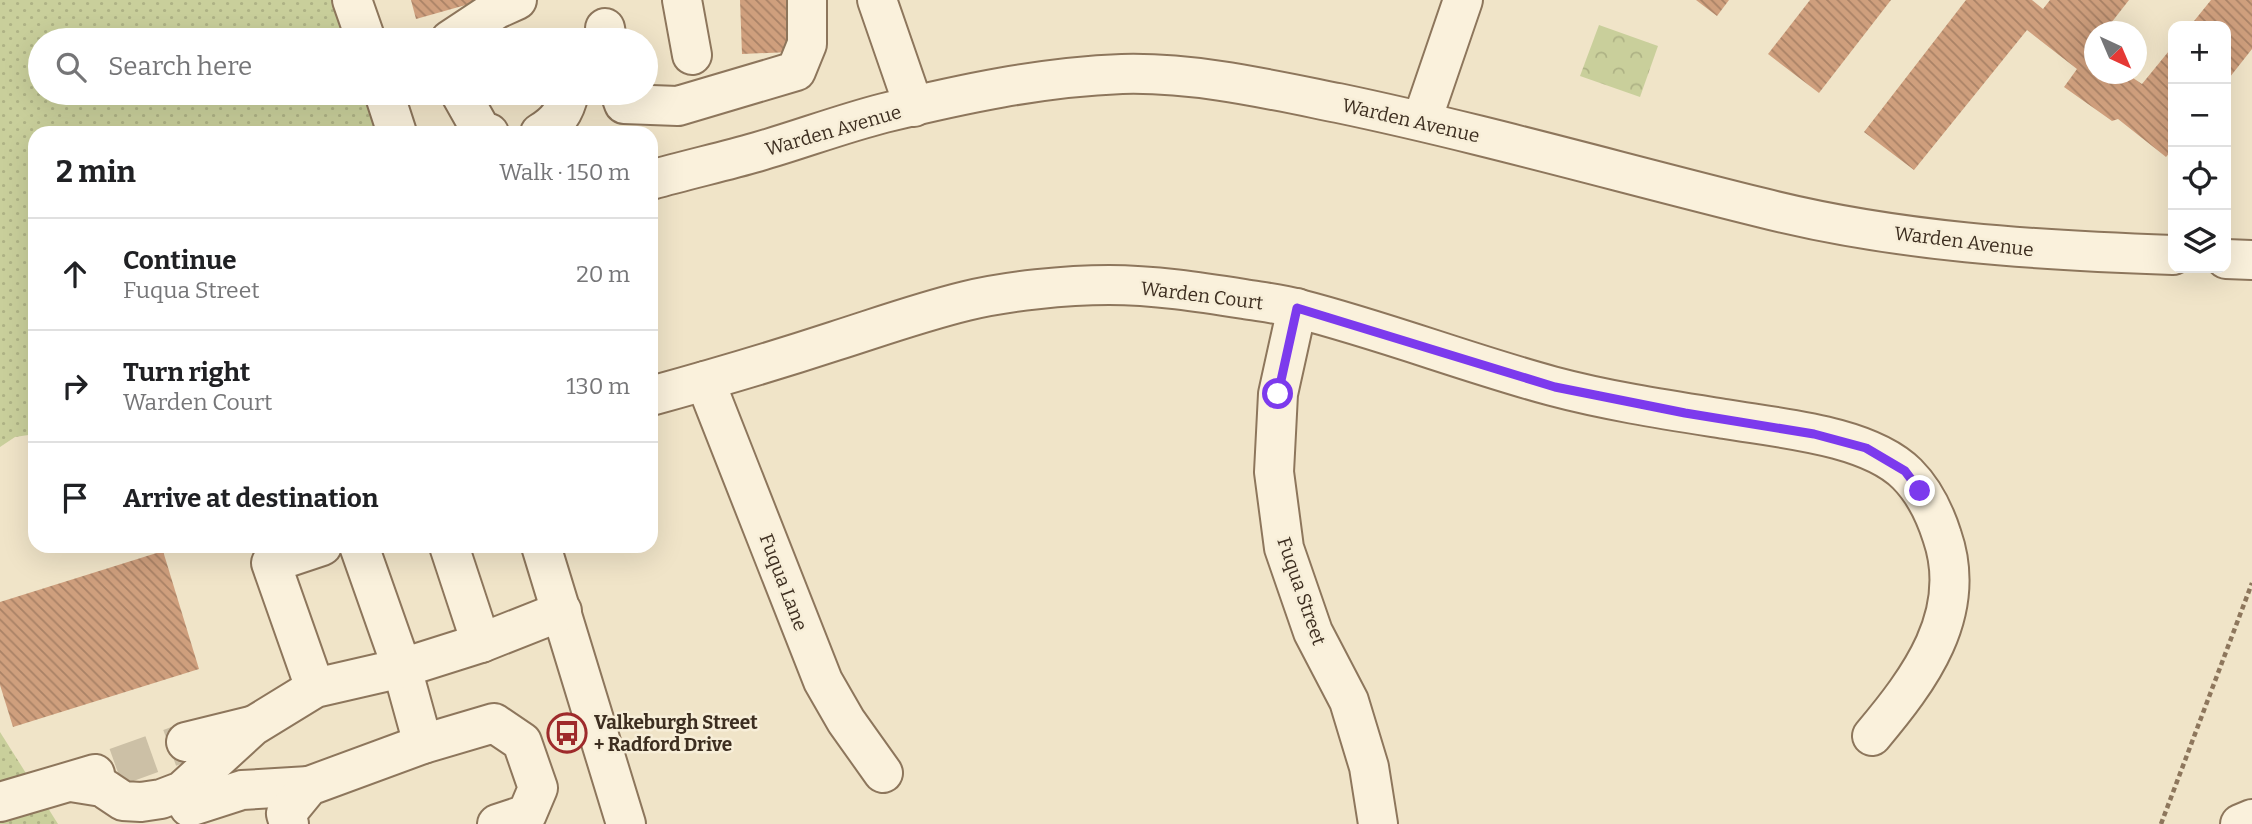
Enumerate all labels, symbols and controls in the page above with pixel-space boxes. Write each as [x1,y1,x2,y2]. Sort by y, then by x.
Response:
north arrow [2084,21,2147,84]
map controls [2168,21,2231,273]
button: + [2168,21,2231,84]
search box [28,28,658,105]
icon: search [52,48,90,86]
text: Search here [108,51,252,82]
button: − [2168,84,2231,147]
street label: Warden Avenue [1340,93,1482,147]
street label: Warden Avenue [762,100,904,161]
button: locate [2168,147,2231,210]
text: 2 min [56,154,136,190]
text: Walk · 150 m [499,158,630,186]
button: layers [2168,210,2231,273]
street label: Warden Avenue [1893,222,2035,261]
text: Continue [123,245,237,276]
icon: ahead [56,255,94,293]
text: 20 m [576,260,630,288]
text: Fuqua Street [123,276,260,304]
street label: Warden Court [1139,277,1265,314]
text: Turn right [123,357,250,388]
icon: right [56,367,94,405]
text: 130 m [566,372,630,400]
route start [1262,378,1293,409]
text: Warden Court [123,388,272,416]
route end [1904,475,1935,506]
icon: arrive [56,479,94,517]
text: Arrive at destination [123,483,378,514]
street label: Fuqua Lane [754,530,813,634]
street label: Fuqua Street [1272,534,1331,648]
place label: Valkeburgh Street + Radford Drive [594,711,758,756]
bus stop icon: Valkeburgh Street + Radford Drive [546,712,588,754]

